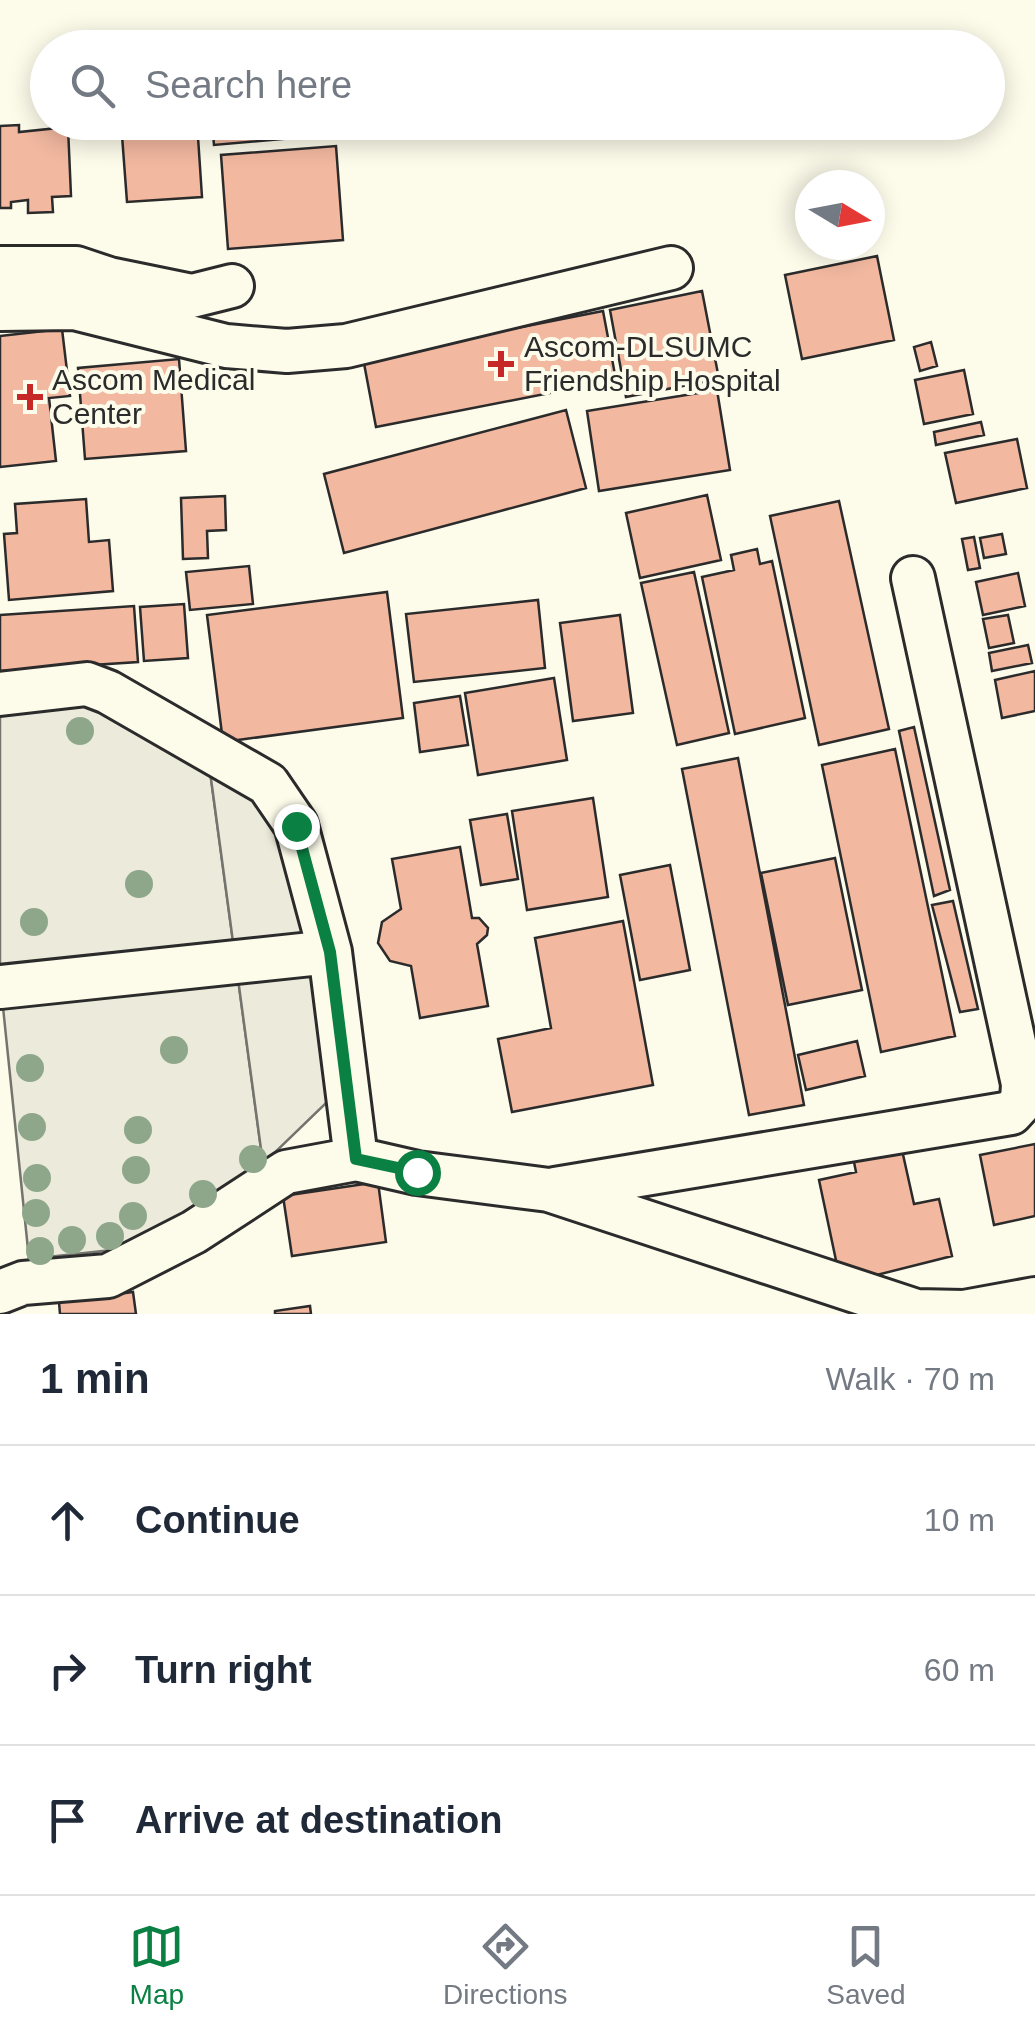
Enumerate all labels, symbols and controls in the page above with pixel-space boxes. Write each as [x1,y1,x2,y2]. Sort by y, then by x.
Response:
search box [30,30,1005,140]
icon: search [65,58,120,113]
text: Search here [145,64,352,106]
north arrow [795,170,885,260]
place label: Ascom-DLSUMC Friendship Hospital [524,330,781,397]
marker: Ascom-DLSUMC Friendship Hospital [488,351,514,377]
place label: Ascom Medical Center [52,363,255,430]
marker: Ascom Medical Center [17,384,43,410]
route end [274,804,320,850]
route start [395,1150,441,1196]
text: 1 min [40,1355,150,1402]
text: Walk · 70 m [826,1361,995,1397]
icon: ahead [40,1493,95,1548]
text: Continue [135,1499,300,1541]
text: 10 m [924,1502,995,1538]
icon: right [40,1643,95,1698]
text: Turn right [135,1649,312,1691]
text: 60 m [924,1652,995,1688]
icon: arrive [40,1793,95,1848]
text: Arrive at destination [135,1799,502,1841]
tab: Map [129,1919,184,2011]
tab: Directions [443,1919,568,2011]
tab: Saved [826,1919,906,2011]

